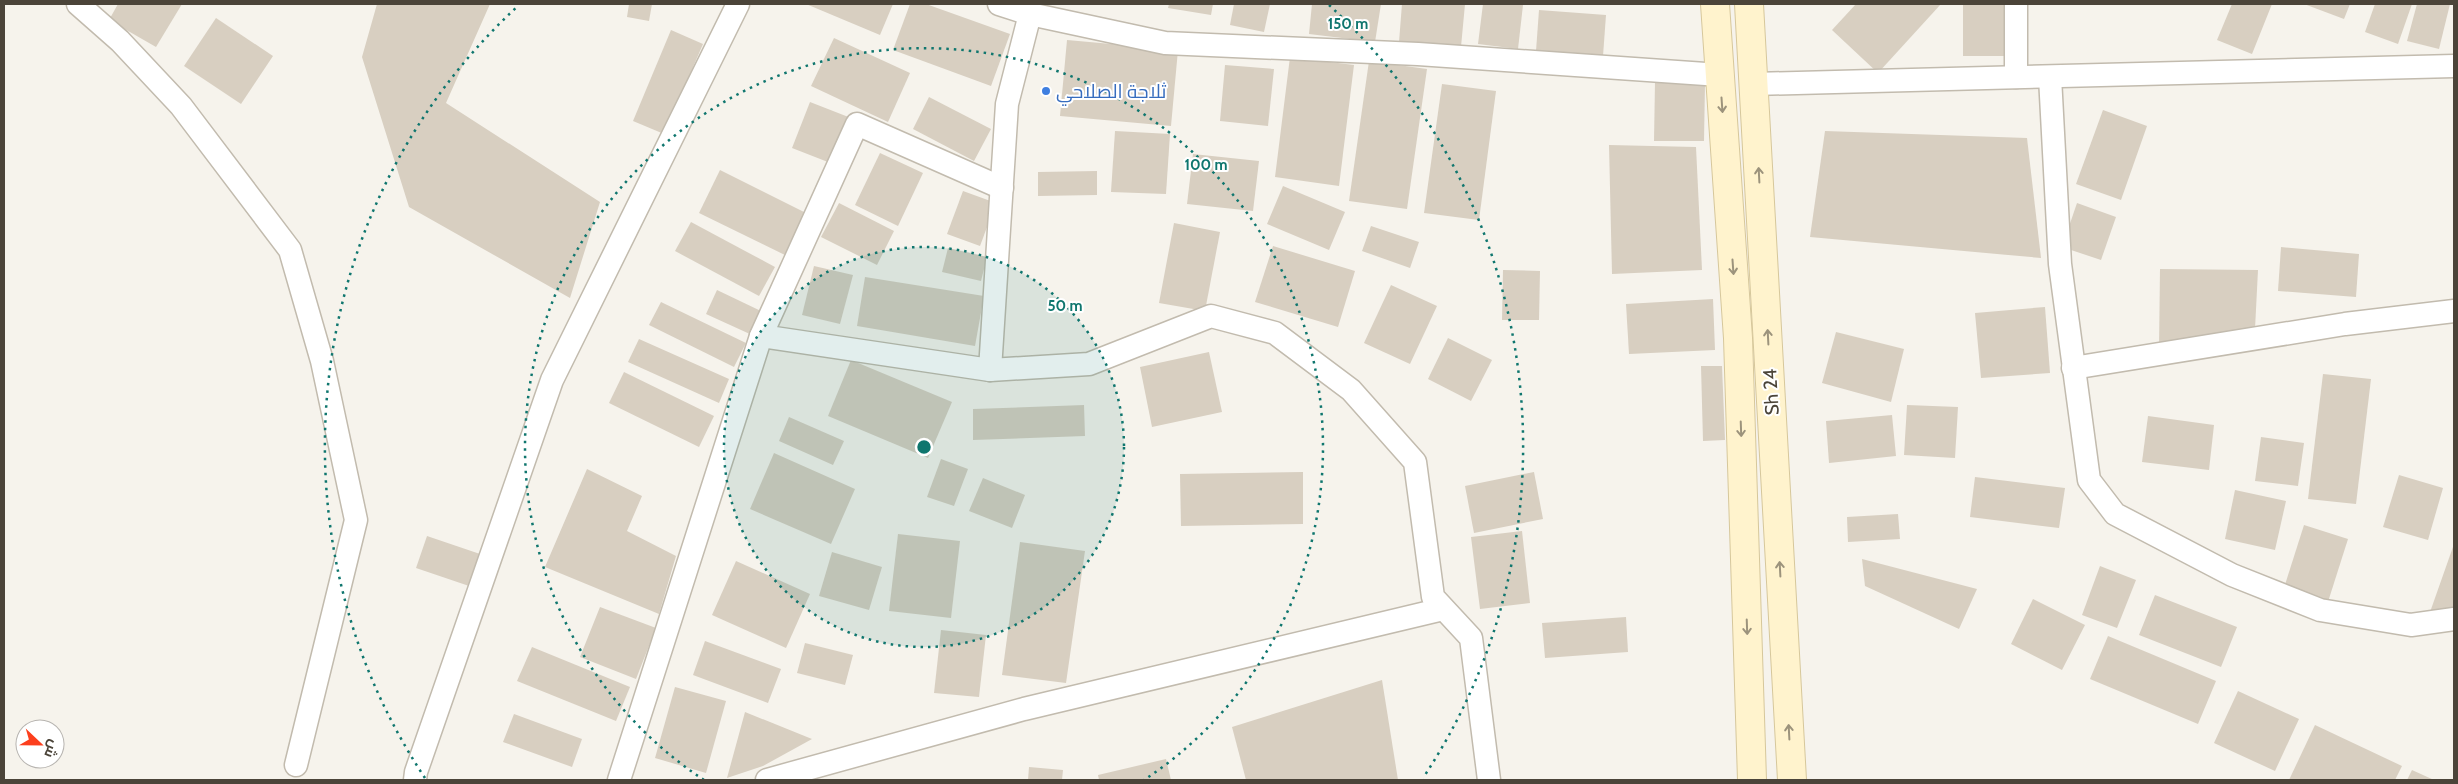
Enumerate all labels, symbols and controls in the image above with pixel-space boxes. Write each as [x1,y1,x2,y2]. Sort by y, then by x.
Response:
text: 150 m [1328,15,1368,33]
place label: ثلاجة الصلاحي [1056,80,1166,106]
marker: ثلاجة الصلاحي [1040,85,1052,97]
one-way arrow [1717,97,1726,113]
text: 100 m [1184,156,1228,174]
one-way arrow [1754,167,1763,183]
one-way arrow [1729,259,1738,275]
text: 50 m [1047,297,1083,315]
one-way arrow [1763,329,1772,345]
street label: Sh 24 [1758,368,1784,416]
one-way arrow [1736,420,1746,437]
centre of rings [915,438,933,456]
one-way arrow [1776,562,1785,578]
one-way arrow [1742,618,1752,634]
north arrow [15,719,65,769]
one-way arrow [1785,724,1794,740]
text: ش [40,737,64,761]

